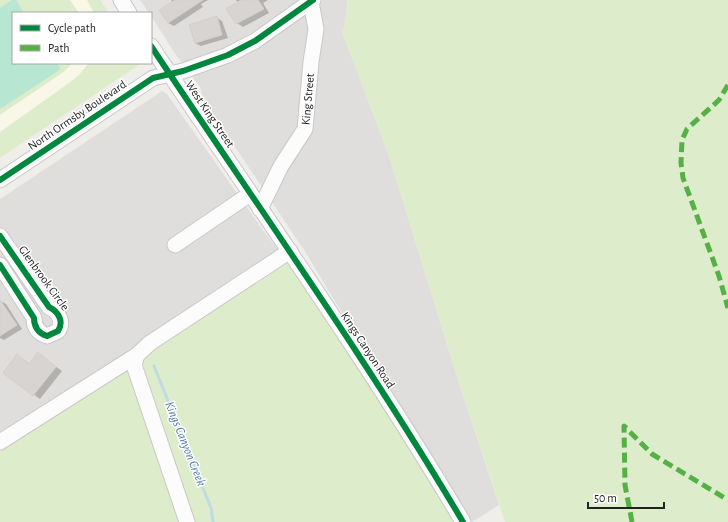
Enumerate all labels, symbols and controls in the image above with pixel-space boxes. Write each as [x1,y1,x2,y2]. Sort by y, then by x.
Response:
legend [12,12,152,64]
text: Cycle path [48,22,96,35]
text: Path [48,42,70,54]
street label: King Street [299,73,316,125]
street label: North Ormsby Boulevard [26,78,129,153]
street label: West King Street [183,78,237,150]
street label: Glenbrook Circle [17,243,71,313]
street label: Kings Canyon Road [338,310,397,391]
water label: Kings Canyon Creek [162,400,208,488]
scale bar [588,484,664,510]
text: 50 m [594,492,617,504]

